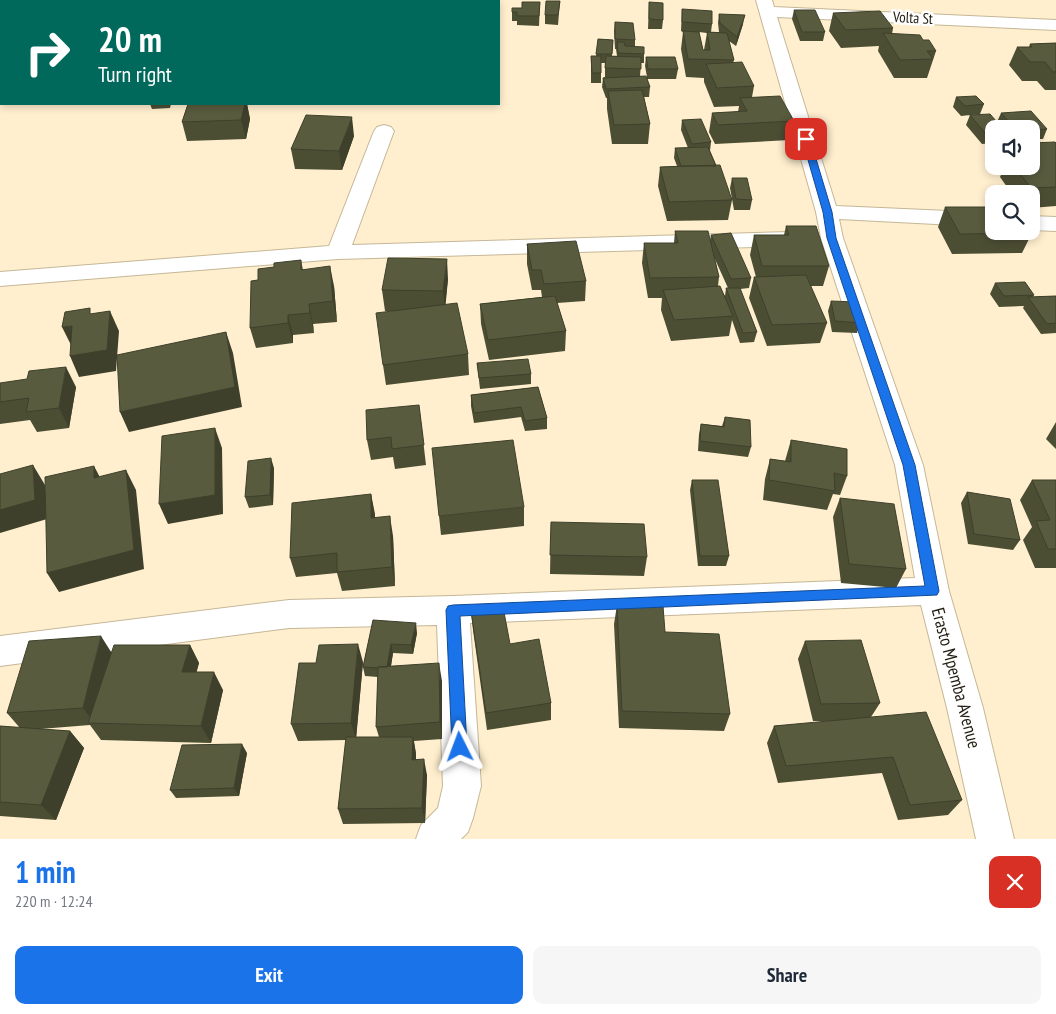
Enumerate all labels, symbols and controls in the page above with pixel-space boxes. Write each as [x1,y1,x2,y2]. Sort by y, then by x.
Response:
street label: Volta St [892,7,934,28]
text: 20 m [98,16,162,62]
icon: right [15,20,80,85]
text: Turn right [98,60,172,88]
pin [785,118,827,160]
map controls [985,120,1040,240]
button: sound [985,120,1040,175]
icon: arrive [792,125,820,153]
button: search [985,185,1040,240]
street label: Erasto Mpemba Avenue [927,605,986,751]
position arrow [433,720,485,772]
text: 1 min [15,852,76,891]
button: close [989,856,1041,908]
text: 220 m · 12:24 [15,891,93,911]
button: Exit [15,946,523,1004]
button: Share [533,946,1041,1004]

